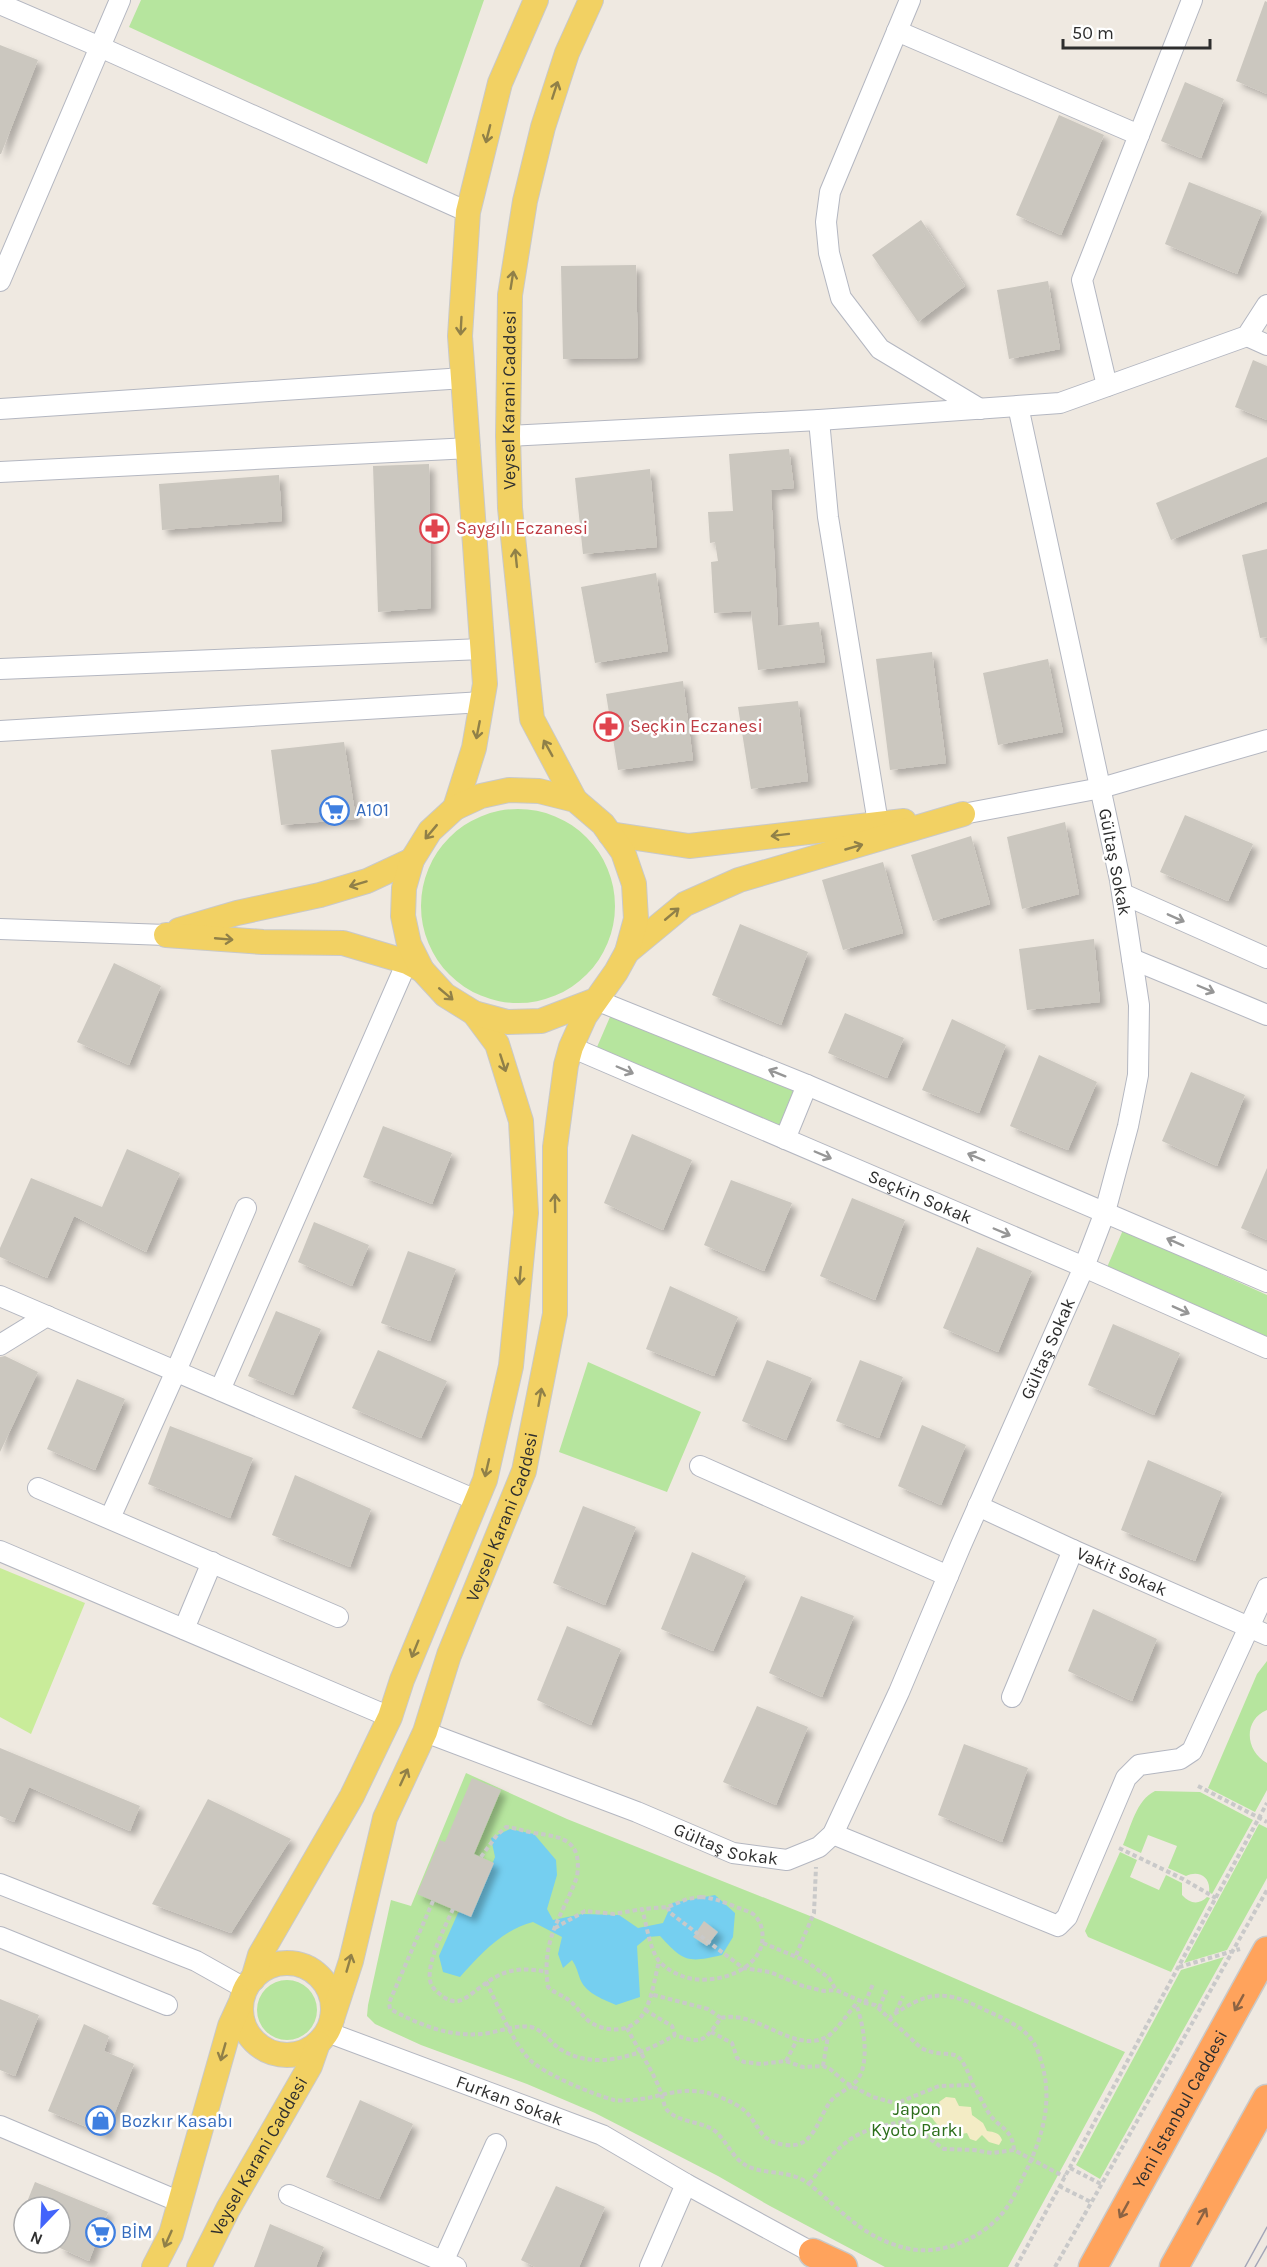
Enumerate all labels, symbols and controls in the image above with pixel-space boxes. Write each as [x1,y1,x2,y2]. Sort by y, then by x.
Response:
scale bar [1063,12,1210,50]
text: 50 m [1072,22,1114,44]
one-way arrow [550,81,561,100]
one-way arrow [481,124,493,143]
one-way arrow [507,271,518,290]
street label: Veysel Karani Caddesi [497,310,521,490]
one-way arrow [456,316,467,336]
pharmacy icon: Saygılı Eczanesi [419,512,451,544]
place label: Saygılı Eczanesi [456,517,588,539]
one-way arrow [510,549,521,569]
pharmacy icon: Seçkin Eczanesi [593,710,625,742]
place label: Seçkin Eczanesi [630,715,763,737]
one-way arrow [472,719,483,739]
one-way arrow [542,740,554,757]
supermarket icon: A101 [319,794,351,826]
place label: A101 [356,799,389,821]
street label: Gültaş Sokak [1094,806,1136,918]
one-way arrow [424,824,437,840]
one-way arrow [771,830,790,841]
one-way arrow [844,841,863,853]
one-way arrow [349,879,368,890]
one-way arrow [664,907,679,921]
one-way arrow [1167,912,1185,924]
one-way arrow [214,934,234,945]
one-way arrow [1197,985,1215,996]
one-way arrow [438,987,453,1001]
one-way arrow [498,1053,509,1072]
one-way arrow [615,1065,633,1076]
one-way arrow [769,1067,787,1078]
one-way arrow [813,1150,832,1161]
one-way arrow [968,1151,986,1162]
street label: Seçkin Sokak [865,1165,976,1229]
one-way arrow [549,1193,561,1213]
one-way arrow [993,1227,1011,1238]
one-way arrow [1166,1236,1185,1247]
one-way arrow [514,1266,525,1285]
street label: Gültaş Sokak [1016,1294,1080,1403]
one-way arrow [1172,1305,1190,1316]
one-way arrow [535,1387,546,1407]
street label: Veysel Karani Caddesi [461,1430,542,1605]
one-way arrow [481,1458,493,1477]
street label: Vakit Sokak [1073,1542,1171,1601]
one-way arrow [409,1639,420,1657]
one-way arrow [399,1768,411,1786]
street label: Gültaş Sokak [670,1818,780,1870]
one-way arrow [344,1954,356,1973]
one-way arrow [1233,1993,1244,2011]
street label: Yeni İstanbul Caddesi [1127,2026,1232,2193]
one-way arrow [217,2042,228,2061]
street label: Furkan Sokak [453,2070,566,2130]
street label: Veysel Karani Caddesi [205,2073,313,2239]
park label: Japon Kyoto Parkı [871,2098,963,2141]
shop icon: Bozkır Kasabı [84,2105,116,2137]
place label: Bozkır Kasabı [121,2110,233,2132]
north arrow [12,2195,72,2255]
one-way arrow [1118,2201,1130,2218]
one-way arrow [1196,2208,1208,2225]
supermarket icon: BİM [84,2216,116,2248]
place label: BİM [121,2221,152,2243]
text: N [27,2227,45,2249]
one-way arrow [162,2229,173,2247]

